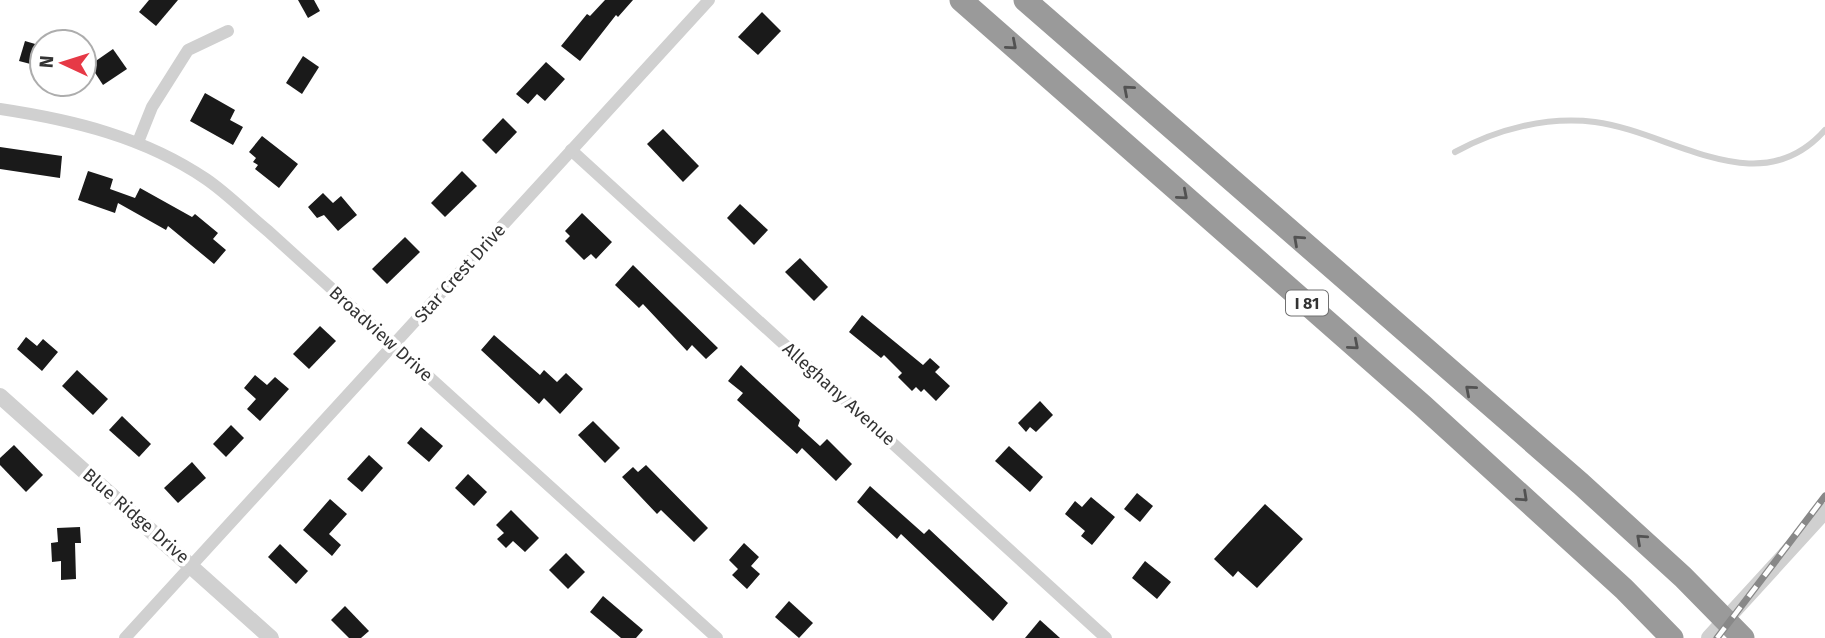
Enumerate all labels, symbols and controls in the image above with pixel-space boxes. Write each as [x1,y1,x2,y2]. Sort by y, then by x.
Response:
north arrow [28,28,98,98]
one-way arrow [1004,37,1017,49]
text: N [35,55,58,69]
one-way arrow [1123,86,1136,98]
one-way arrow [1175,187,1188,199]
street label: Star Crest Drive [410,219,510,327]
one-way arrow [1293,236,1306,249]
street label: Broadview Drive [325,282,437,386]
road number: I 81 [1286,290,1328,316]
one-way arrow [1346,337,1359,349]
street label: Alleghany Avenue [778,338,900,450]
one-way arrow [1465,386,1478,398]
street label: Blue Ridge Drive [78,464,194,568]
one-way arrow [1515,489,1528,502]
one-way arrow [1636,535,1649,547]

